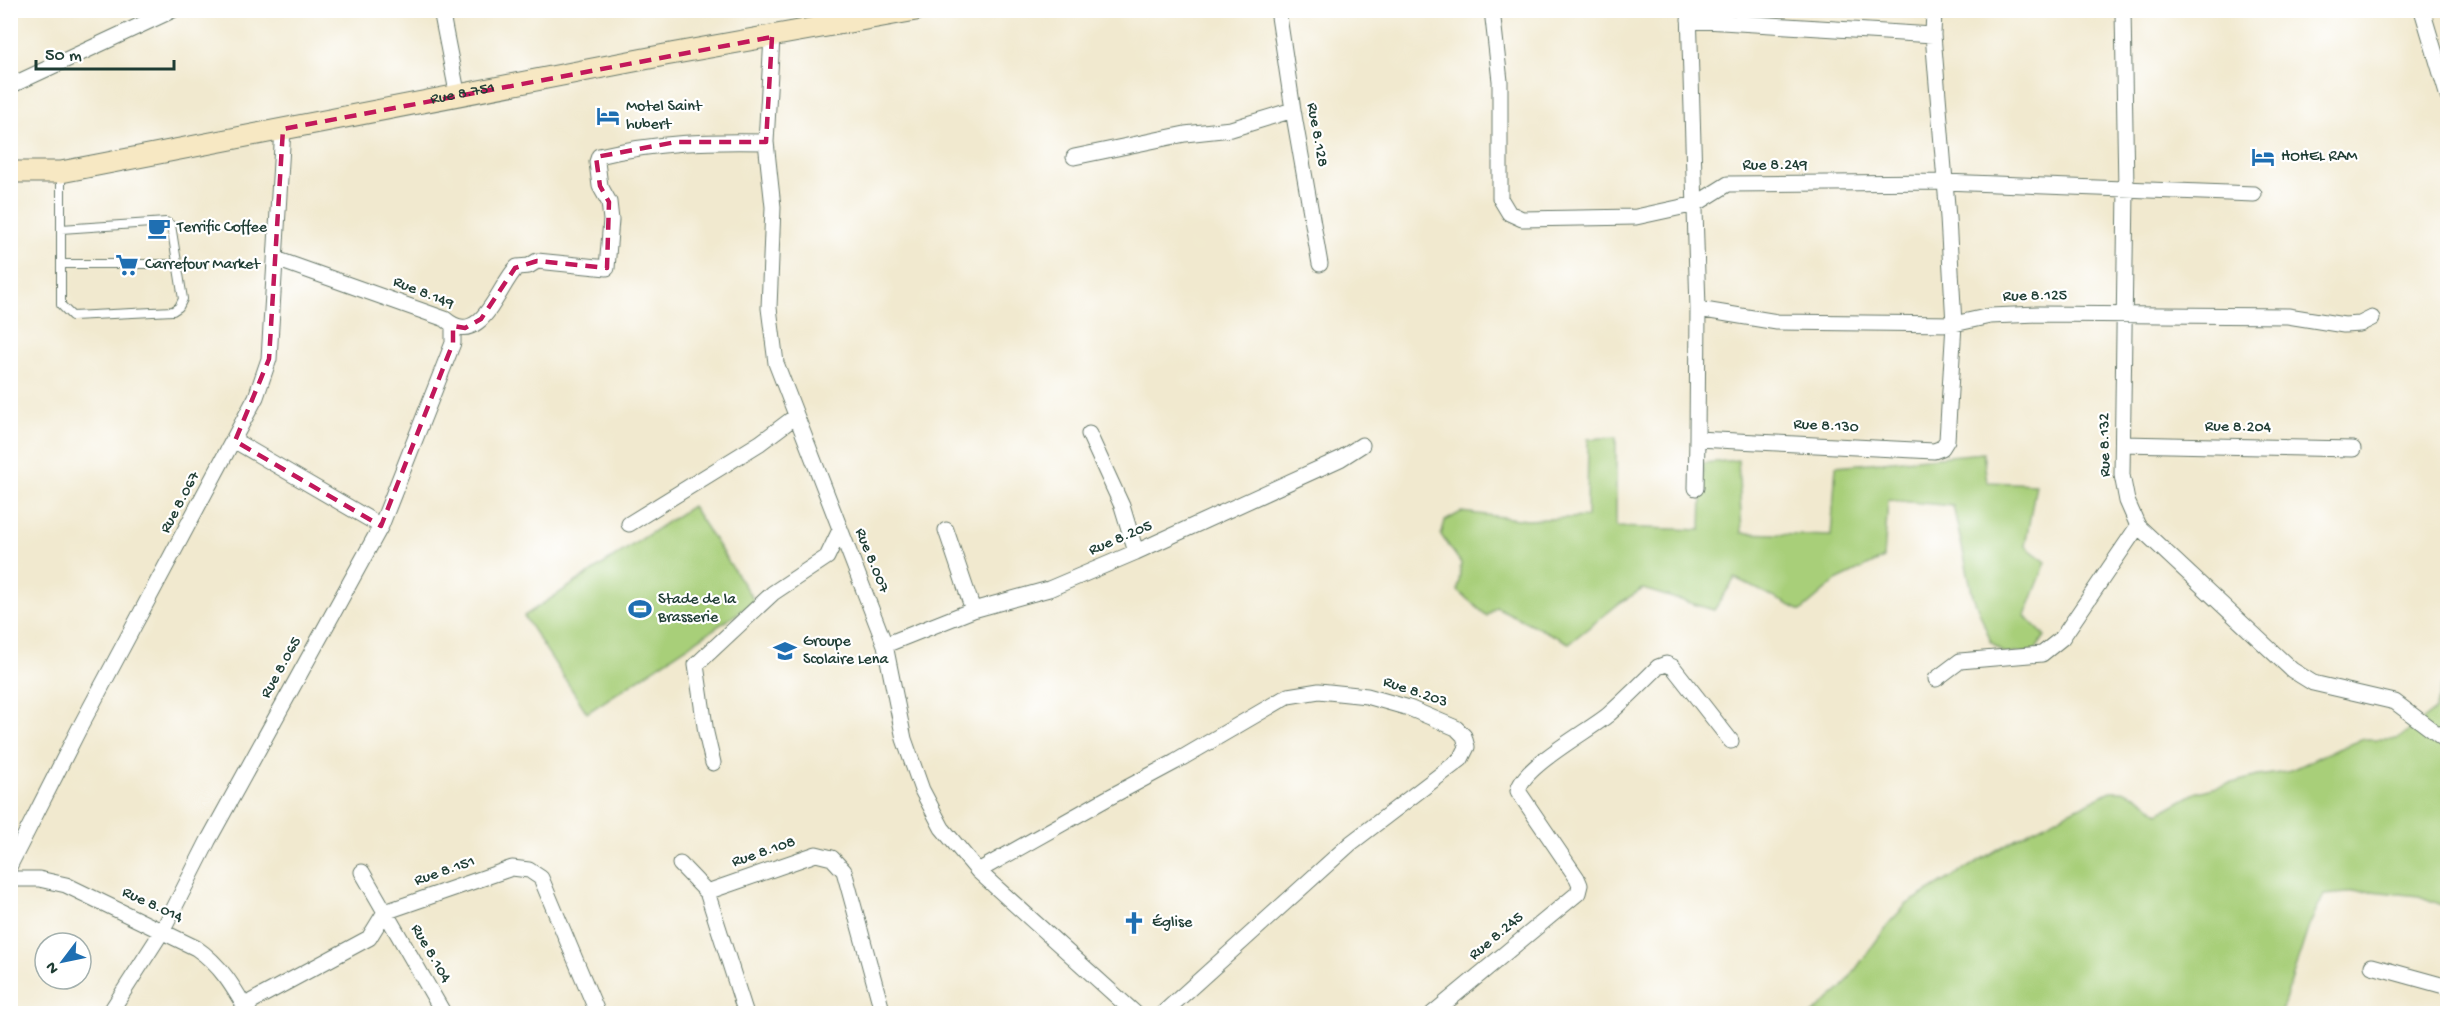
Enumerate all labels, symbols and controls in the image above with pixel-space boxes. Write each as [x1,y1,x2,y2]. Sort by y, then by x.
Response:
scale bar [36,33,174,71]
text: 50 m [45,46,82,67]
street label: Rue 8.751 [429,79,496,110]
place label: Motel Saint hubert [626,98,703,135]
street label: Rue 8.128 [1301,101,1331,169]
hotel icon: Motel Saint hubert [595,103,621,129]
hotel icon: HOHEL RAM [2250,144,2276,170]
place label: HOHEL RAM [2281,148,2358,167]
street label: Rue 8.249 [1742,157,1808,176]
cafe icon: Terrific Coffee [146,215,172,241]
place label: Terrific Coffee [176,219,268,238]
supermarket icon: Carrefour Market [114,252,140,278]
place label: Carrefour Market [145,256,261,275]
street label: Rue 8.149 [390,273,456,315]
street label: Rue 8.125 [2003,287,2067,307]
street label: Rue 8.132 [2096,413,2116,477]
street label: Rue 8.130 [1793,416,1859,438]
street label: Rue 8.204 [2205,418,2272,438]
street label: Rue 8.067 [157,468,205,537]
street label: Rue 8.205 [1086,517,1156,561]
street label: Rue 8.007 [849,526,893,597]
place label: Stade de la Brasserie [657,591,737,628]
sports icon: Stade de la Brasserie [627,596,653,622]
place label: Groupe Scolaire Lena [803,633,889,670]
street label: Rue 8.065 [257,634,307,702]
school or university icon: Groupe Scolaire Lena [772,638,798,664]
street label: Rue 8.203 [1380,673,1450,713]
street label: Rue 8.108 [730,833,799,873]
street label: Rue 8.151 [412,853,478,891]
street label: Rue 8.014 [119,884,186,928]
street label: Rue 8.245 [1466,909,1528,965]
church icon: Église [1121,910,1147,936]
place label: Église [1152,914,1193,933]
street label: Rue 8.104 [406,921,455,987]
north arrow [33,931,93,991]
text: N [42,957,64,977]

